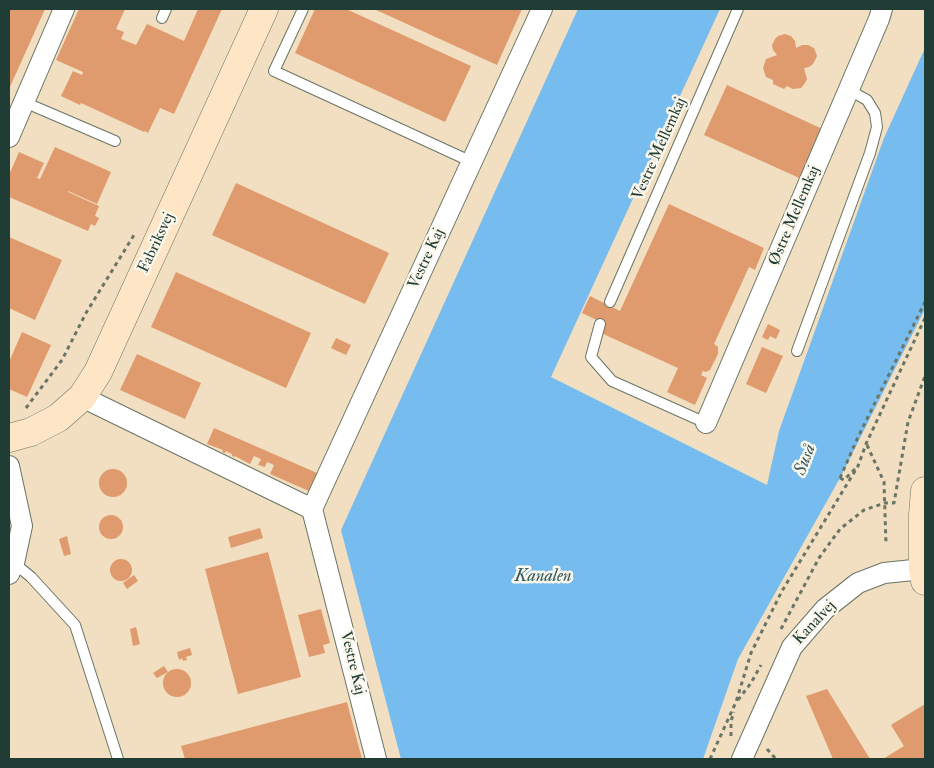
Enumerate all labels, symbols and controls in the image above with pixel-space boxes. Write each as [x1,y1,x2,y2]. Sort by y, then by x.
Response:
street label: Vestre Mellemkaj [629,95,691,203]
street label: Østre Mellemkaj [765,163,825,269]
street label: Fabriksvej [135,210,179,276]
street label: Vestre Kaj [405,226,449,292]
water label: Suså [790,442,822,478]
water label: Kanalen [515,566,571,588]
street label: Kanalvej [790,597,840,649]
street label: Vestre Kaj [335,629,369,697]

